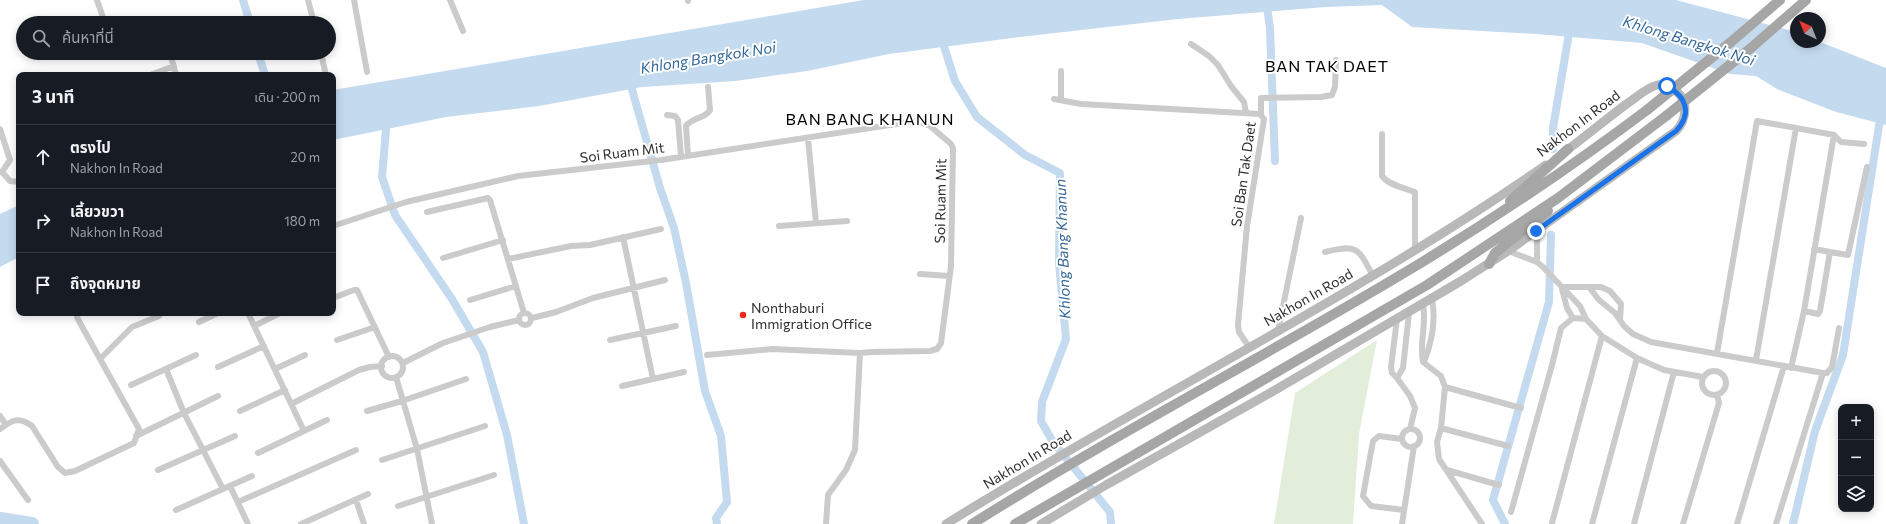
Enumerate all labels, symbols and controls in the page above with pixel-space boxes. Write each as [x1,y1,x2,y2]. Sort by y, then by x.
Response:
water label: Khlong Bangkok Noi [1621,11,1758,69]
north arrow [1790,12,1826,48]
search box [16,16,336,60]
icon: search [30,27,52,49]
text: ค้นหาที่นี่ [62,28,114,46]
water label: Khlong Bangkok Noi [639,37,778,77]
district label: BAN TAK DAET [1265,56,1389,75]
route start [1658,77,1676,95]
text: 3 นาที [32,86,74,107]
street label: Nakhon In Road [1533,86,1623,160]
text: เดิน · 200 m [254,89,320,105]
district label: BAN BANG KHANUN [785,109,955,128]
street label: Soi Ban Tak Daet [1227,120,1259,228]
text: ตรงไป [70,138,111,156]
street label: Soi Ruam Mit [579,138,665,166]
icon: ahead [32,146,54,168]
text: 20 m [291,149,320,165]
street label: Soi Ruam Mit [931,158,949,244]
text: Nakhon In Road [70,160,163,176]
water label: Khlong Bang Khanun [1051,179,1073,319]
text: เลี้ยวขวา [70,202,124,220]
icon: right [32,210,54,232]
text: 180 m [284,213,320,229]
route end [1527,222,1545,240]
text: Nakhon In Road [70,224,163,240]
street label: Nakhon In Road [1261,265,1355,329]
icon: arrive [32,274,54,296]
text: ถึงจุดหมาย [70,274,141,292]
place label: Nonthaburi Immigration Office [751,299,872,332]
marker: Nonthaburi Immigration Office [738,310,748,320]
map controls [1838,404,1874,512]
button: + [1838,404,1874,440]
street label: Nakhon In Road [980,426,1074,492]
button: − [1838,440,1874,476]
button: layers [1838,476,1874,512]

